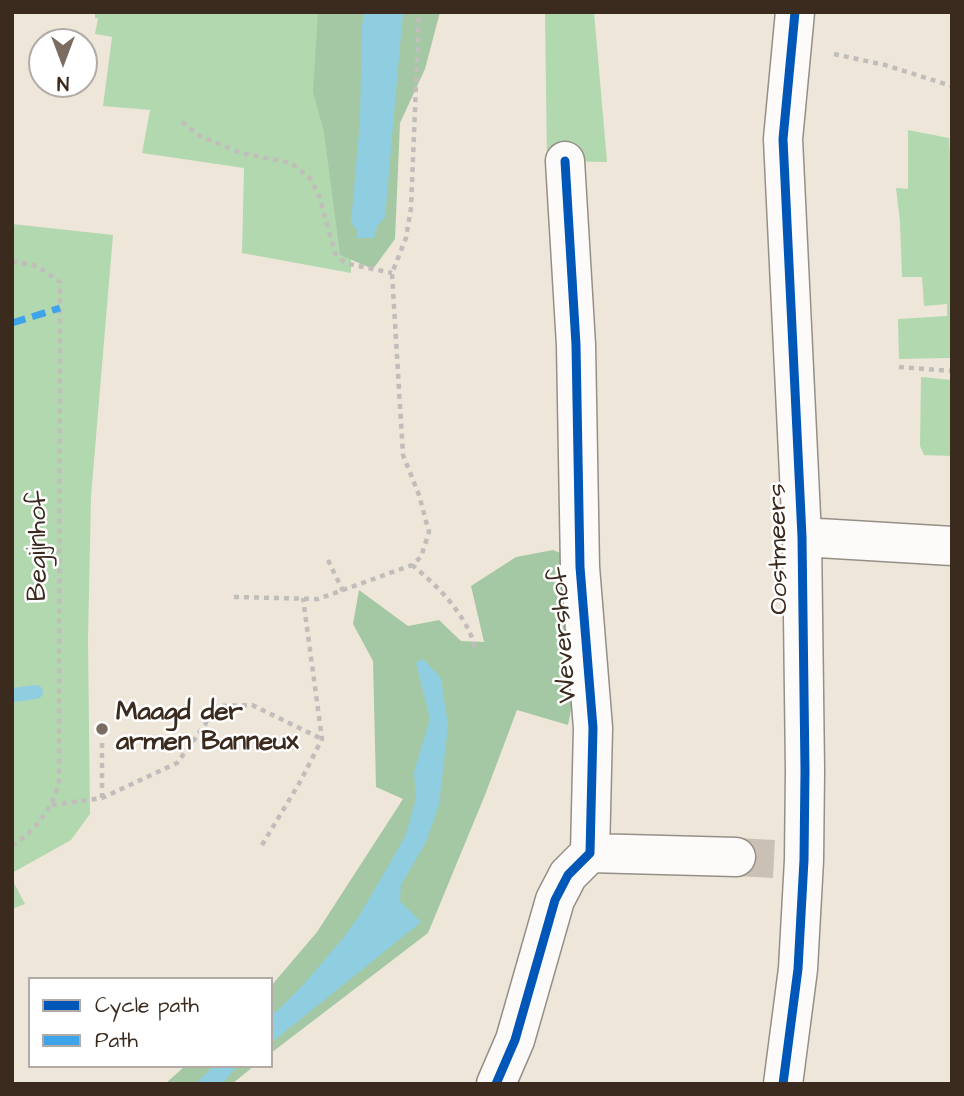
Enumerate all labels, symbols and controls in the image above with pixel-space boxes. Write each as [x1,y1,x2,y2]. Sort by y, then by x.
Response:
north arrow [28,28,98,98]
text: N [57,69,69,96]
street label: Oostmeers [763,483,797,615]
street label: Begijnhof [24,491,56,601]
street label: Wevershof [545,566,585,704]
place label: Maagd der armen Banneux [116,698,299,760]
marker: Maagd der armen Banneux [94,721,110,737]
legend [28,977,273,1068]
text: Cycle path [95,991,199,1020]
text: Path [95,1026,138,1055]

